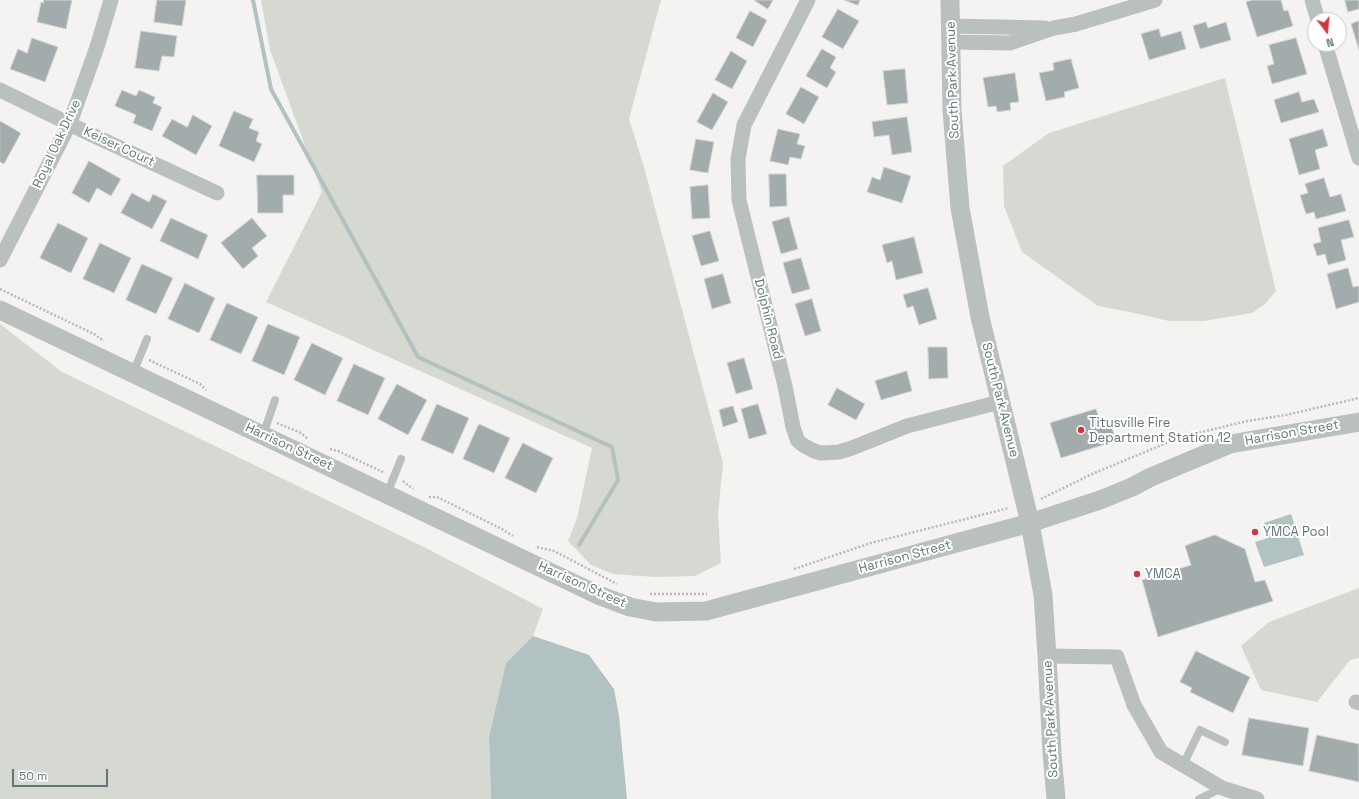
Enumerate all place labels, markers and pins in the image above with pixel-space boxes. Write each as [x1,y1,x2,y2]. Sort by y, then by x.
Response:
place label: Titusville Fire Department Station 12 [1089,415,1231,446]
marker: Titusville Fire Department Station 12 [1076,425,1086,435]
place label: YMCA Pool [1263,524,1329,540]
marker: YMCA Pool [1250,527,1260,537]
place label: YMCA [1145,566,1181,582]
marker: YMCA [1132,569,1142,579]

